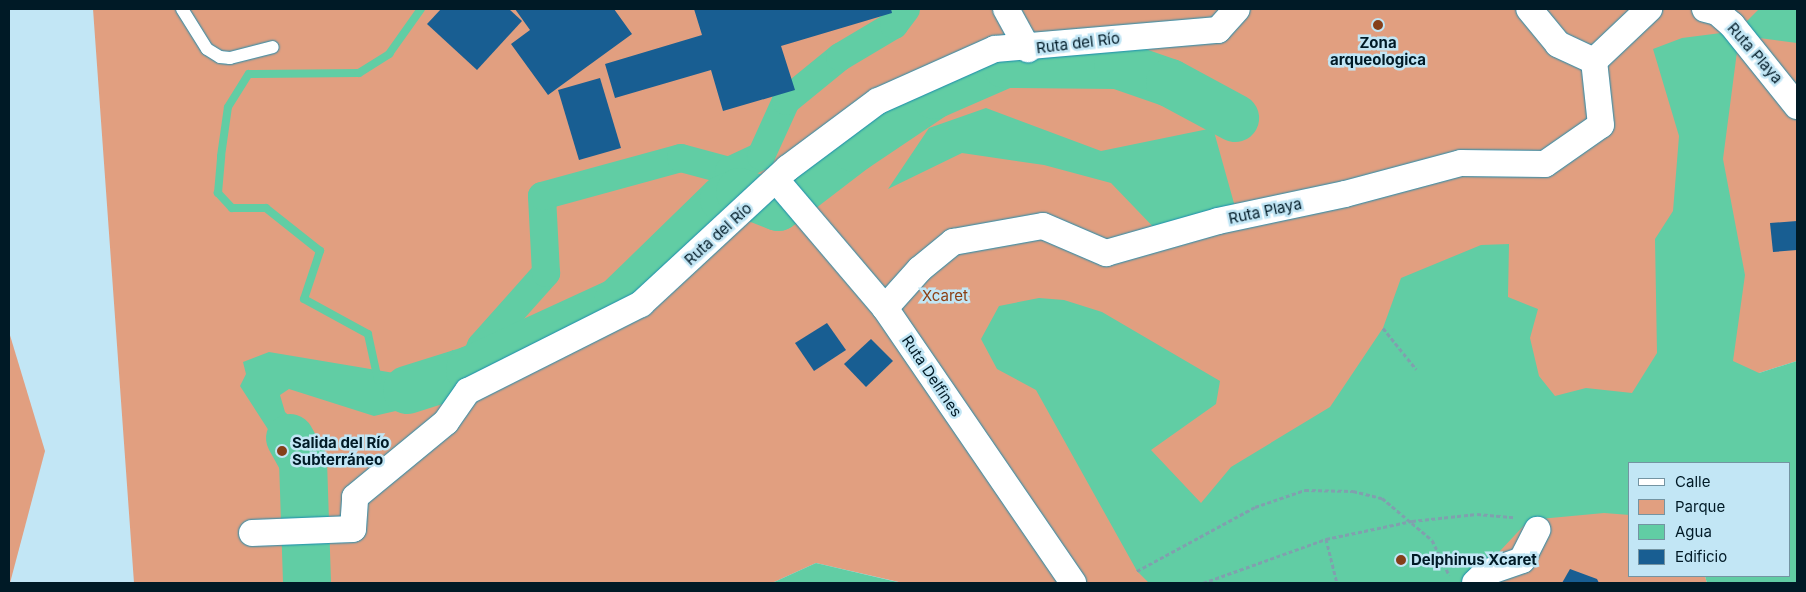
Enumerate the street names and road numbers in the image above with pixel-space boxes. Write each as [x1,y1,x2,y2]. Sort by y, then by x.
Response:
street label: Ruta Playa [1724,19,1786,87]
street label: Ruta del Río [1035,29,1121,57]
street label: Ruta Playa [1227,194,1303,228]
street label: Ruta del Río [681,199,755,269]
street label: Ruta Delfines [898,332,966,420]

